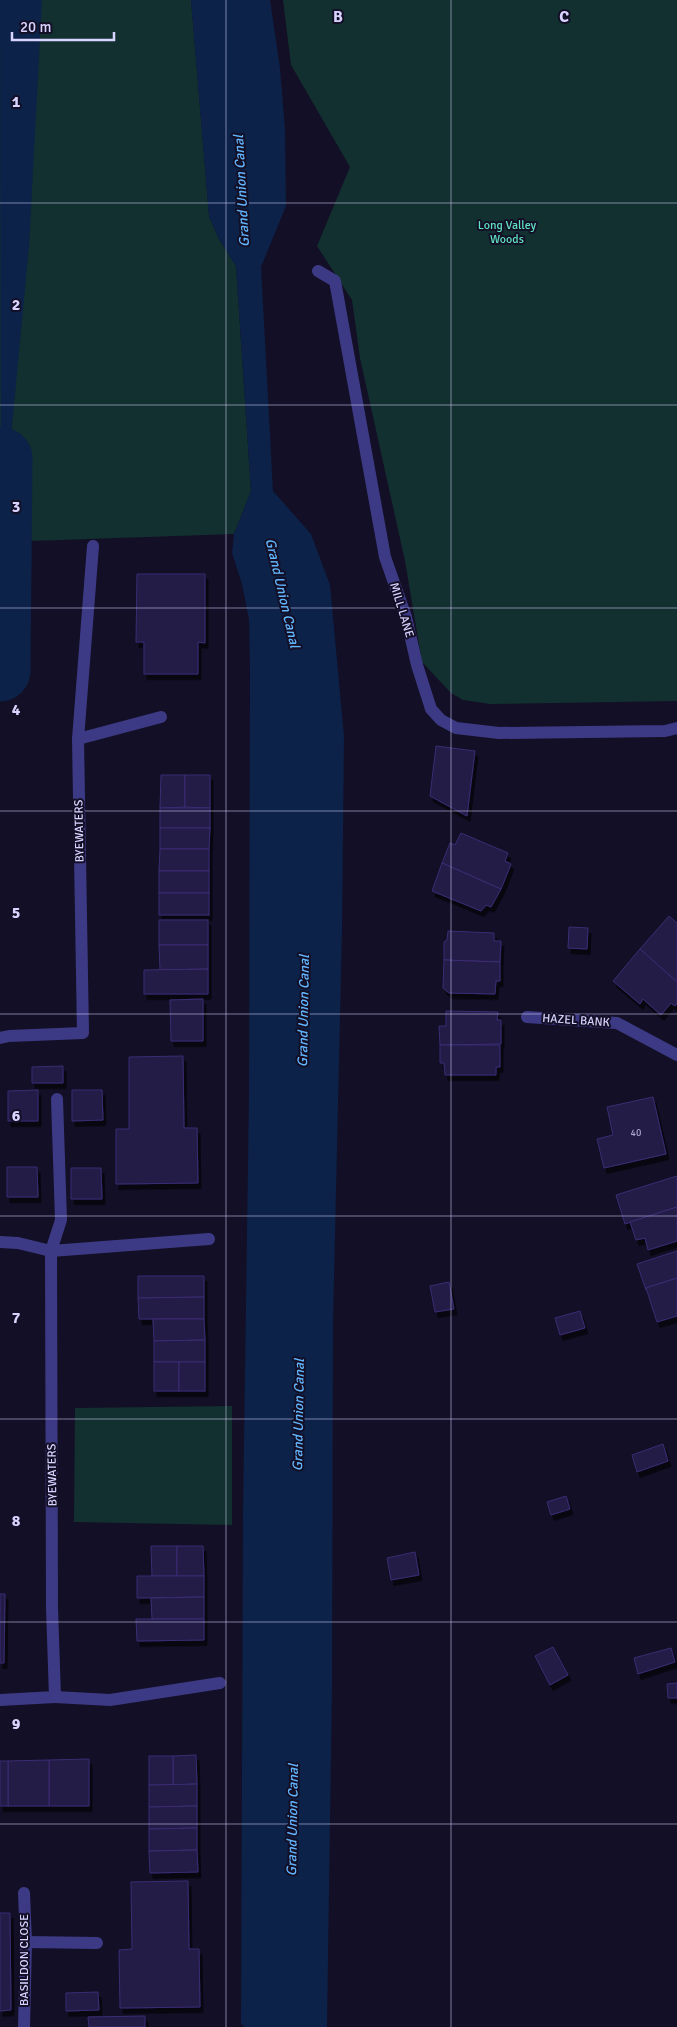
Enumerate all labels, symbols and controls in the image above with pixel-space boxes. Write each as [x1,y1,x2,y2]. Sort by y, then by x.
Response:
text: B [333,7,343,27]
text: C [559,7,569,27]
scale bar [12,10,115,42]
text: 20 m [20,18,51,36]
text: 1 [12,92,21,112]
water label: Grand Union Canal [230,134,253,248]
park label: Long Valley Woods [478,218,537,247]
text: 2 [12,295,20,315]
text: 3 [12,497,20,517]
water label: Grand Union Canal [262,536,304,651]
street label: MILL LANE [386,581,417,640]
text: 4 [12,700,21,720]
street label: BYEWATERS [71,799,88,863]
text: 5 [12,903,20,923]
water label: Grand Union Canal [294,954,313,1067]
street label: HAZEL BANK [542,1011,610,1030]
text: 6 [12,1106,21,1126]
house number: 40 [631,1127,641,1139]
text: 7 [12,1308,21,1328]
water label: Grand Union Canal [289,1358,308,1471]
street label: BYEWATERS [44,1443,61,1507]
text: 8 [12,1511,21,1531]
text: 9 [12,1714,21,1734]
water label: Grand Union Canal [283,1763,302,1876]
street label: BASILDON CLOSE [17,1914,32,2006]

